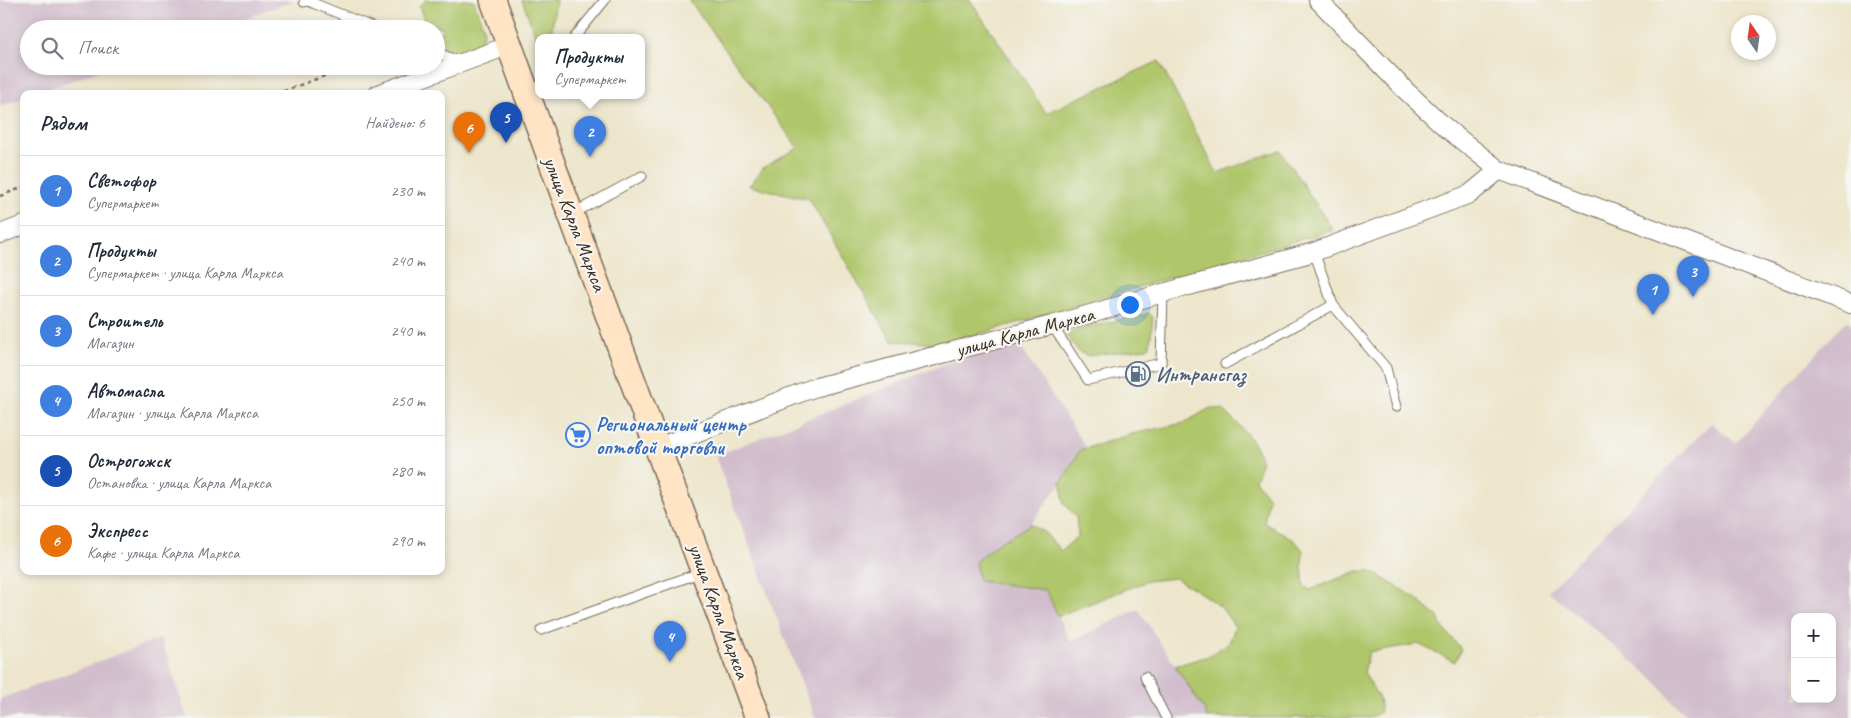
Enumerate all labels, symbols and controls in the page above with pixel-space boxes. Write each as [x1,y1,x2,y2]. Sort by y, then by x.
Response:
north arrow [1731,15,1776,60]
search box [20,20,445,75]
icon: search [38,34,66,62]
popup [535,34,645,99]
text: Поиск [78,36,118,60]
text: Продукты [554,45,623,69]
text: Супермаркет [554,69,626,89]
pin: 5 [490,102,522,143]
text: Рядом [40,110,87,136]
pin: 6 [453,112,485,153]
text: Найдено: 6 [365,113,425,133]
pin: 2 [574,116,606,157]
street label: улица Карла Маркса [538,152,613,296]
text: Светофор [87,169,155,193]
text: 1 [52,181,60,201]
text: 230 m [391,181,425,201]
text: Супермаркет [87,193,158,213]
text: Продукты [87,239,156,263]
text: 2 [52,251,60,271]
text: 240 m [391,251,425,271]
pin: 3 [1677,256,1709,297]
text: Супермаркет · улица Карла Маркса [87,263,283,283]
pin: 1 [1637,274,1669,315]
your location [1117,292,1143,318]
street label: улица Карла Маркса [952,301,1098,363]
text: Строитель [87,309,162,333]
text: 3 [52,321,60,341]
text: 240 m [391,321,425,341]
text: Магазин [87,333,134,353]
fuel station icon: Интрансгаз [1125,361,1151,387]
place label: Интрансгаз [1156,362,1247,388]
text: Автомасла [87,379,164,403]
text: 4 [52,391,60,411]
text: 250 m [391,391,425,411]
text: Магазин · улица Карла Маркса [87,403,258,423]
place label: Региональный центр оптовой торговли [596,412,747,460]
supermarket icon: Региональный центр оптовой торговли [565,422,591,448]
text: Острогожск [87,449,170,473]
text: 5 [53,461,59,481]
text: 280 m [391,461,425,481]
text: Остановка · улица Карла Маркса [87,473,271,493]
text: Экспресс [87,519,148,543]
text: 6 [52,531,60,551]
text: 290 m [391,531,425,551]
street label: улица Карла Маркса [683,539,755,683]
text: Кафе · улица Карла Маркса [87,543,240,563]
map controls [1791,613,1836,703]
button: + [1791,613,1836,658]
pin: 4 [654,621,686,662]
button: − [1791,658,1836,703]

